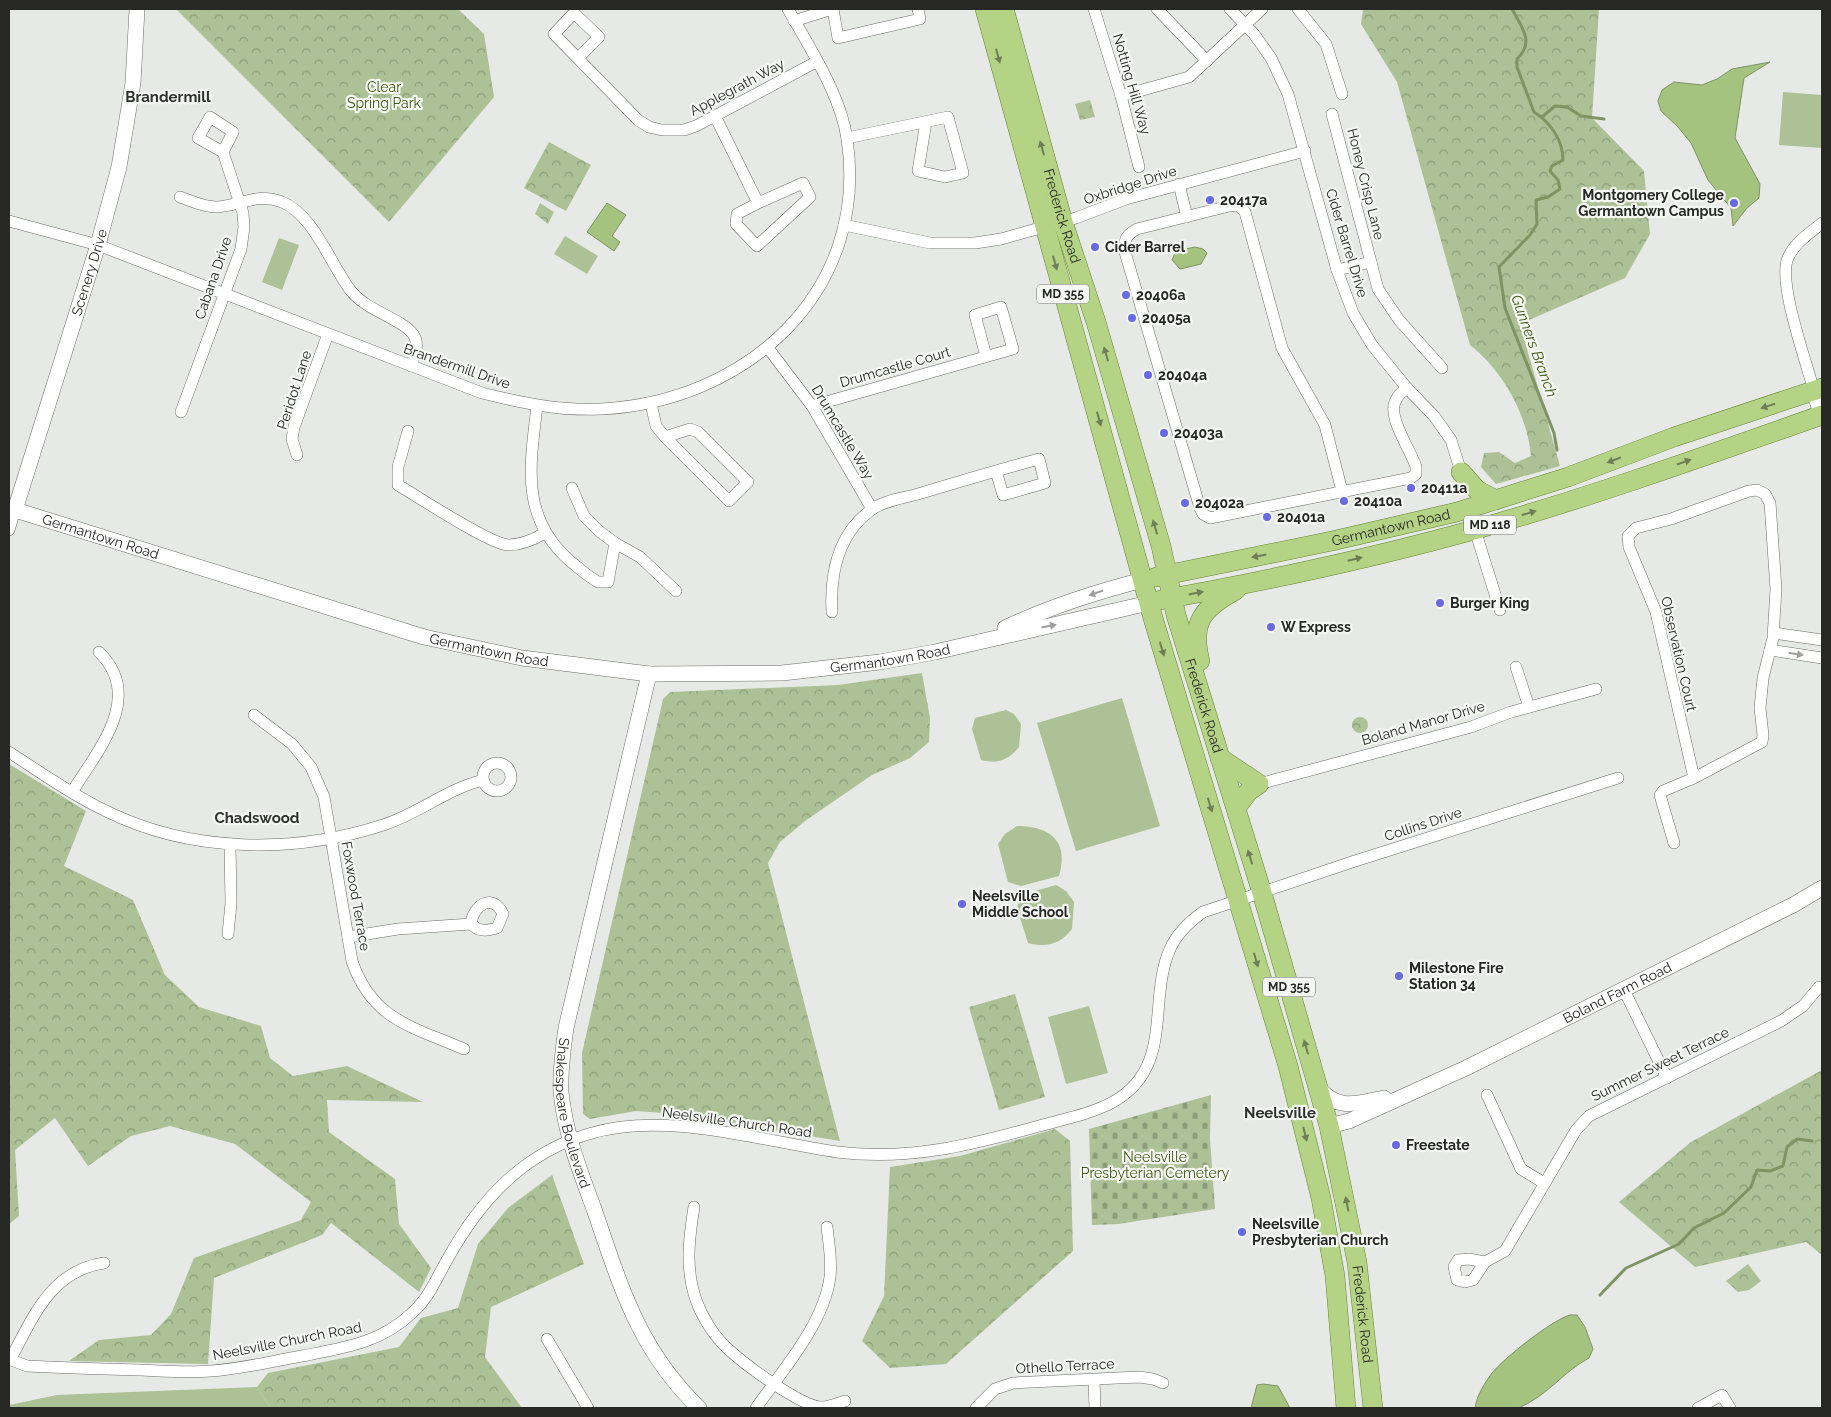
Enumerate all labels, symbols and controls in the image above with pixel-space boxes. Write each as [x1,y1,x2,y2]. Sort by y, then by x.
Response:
street label: Notting Hill Way [1110,32,1154,137]
one-way arrow [994,48,1002,63]
street label: Applegrath Way [687,55,787,119]
park label: Clear Spring Park [347,79,422,111]
district label: Brandermill [125,88,211,106]
street label: Honey Crisp Lane [1344,127,1388,241]
one-way arrow [1038,141,1046,156]
street label: Oxbridge Drive [1082,162,1178,208]
street label: Frederick Road [1041,167,1084,265]
street label: Cider Barrel Drive [1323,187,1371,299]
place label: Montgomery College Germantown Campus [1578,187,1725,219]
place label: 20417a [1220,192,1267,208]
marker: 20417a [1204,194,1216,206]
marker: Montgomery College Germantown Campus [1728,197,1740,209]
street label: Scenery Drive [68,227,110,318]
street label: Cabana Drive [191,235,235,321]
place label: Cider Barrel [1105,239,1186,255]
marker: Cider Barrel [1089,241,1101,253]
one-way arrow [1051,256,1059,271]
road number: MD 355 [1037,284,1089,304]
place label: 20406a [1136,287,1186,303]
marker: 20406a [1120,289,1132,301]
water label: Gunners Branch [1507,292,1561,400]
place label: 20405a [1142,310,1191,326]
marker: 20405a [1126,312,1138,324]
street label: Brandermill Drive [401,340,513,392]
street label: Drumcastle Court [838,343,952,390]
one-way arrow [1101,346,1109,361]
street label: Peridot Lane [274,348,314,432]
place label: 20404a [1158,367,1207,383]
marker: 20404a [1142,369,1154,381]
street label: Drumcastle Way [809,382,878,482]
one-way arrow [1760,403,1775,411]
one-way arrow [1095,412,1103,427]
place label: 20403a [1174,425,1223,441]
marker: 20403a [1158,427,1170,439]
one-way arrow [1607,457,1622,464]
one-way arrow [1676,458,1691,466]
place label: 20411a [1421,480,1467,496]
marker: 20411a [1405,482,1417,494]
place label: 20410a [1354,493,1402,509]
place label: 20402a [1195,495,1244,511]
marker: 20410a [1338,495,1350,507]
marker: 20402a [1179,497,1191,509]
street label: Germantown Road [1330,506,1452,549]
place label: 20401a [1277,509,1325,525]
one-way arrow [1522,509,1537,517]
street label: Germantown Road [40,511,161,562]
marker: 20401a [1261,511,1273,523]
road number: MD 118 [1464,516,1516,534]
one-way arrow [1151,519,1159,534]
one-way arrow [1251,552,1267,560]
one-way arrow [1348,555,1363,563]
one-way arrow [1189,589,1204,597]
one-way arrow [1088,590,1103,597]
place label: Burger King [1450,595,1530,611]
street label: Observation Court [1658,595,1700,713]
marker: Burger King [1434,597,1446,609]
place label: W Express [1281,619,1351,635]
marker: W Express [1265,621,1277,633]
one-way arrow [1042,622,1057,630]
street label: Germantown Road [428,630,550,669]
street label: Germantown Road [829,641,952,676]
one-way arrow [1159,642,1167,657]
one-way arrow [1789,651,1805,659]
street label: Frederick Road [1182,656,1226,755]
street label: Boland Manor Drive [1360,698,1486,748]
one-way arrow [1206,797,1214,812]
street label: Collins Drive [1382,804,1464,844]
district label: Chadswood [214,809,300,827]
street label: Foxwood Terrace [338,840,374,952]
one-way arrow [1246,850,1254,865]
place label: Neelsville Middle School [972,888,1069,920]
marker: Neelsville Middle School [956,898,968,910]
one-way arrow [1253,953,1261,968]
street label: Boland Farm Road [1560,959,1674,1026]
place label: Milestone Fire Station 34 [1409,960,1504,992]
marker: Milestone Fire Station 34 [1393,970,1405,982]
road number: MD 355 [1263,978,1315,996]
street label: Summer Sweet Terrace [1589,1024,1731,1104]
street label: Shakespeare Boulevard [553,1037,594,1190]
one-way arrow [1301,1039,1309,1054]
street label: Neelsville Church Road [661,1104,813,1140]
district label: Neelsville [1244,1104,1316,1122]
one-way arrow [1301,1126,1309,1141]
place label: Freestate [1406,1137,1470,1153]
marker: Freestate [1390,1139,1402,1151]
park label: Neelsville Presbyterian Cemetery [1081,1149,1230,1181]
one-way arrow [1342,1195,1350,1211]
place label: Neelsville Presbyterian Church [1252,1216,1389,1248]
marker: Neelsville Presbyterian Church [1236,1226,1248,1238]
street label: Frederick Road [1349,1265,1376,1364]
street label: Neelsville Church Road [211,1319,363,1363]
street label: Othello Terrace [1015,1355,1115,1377]

